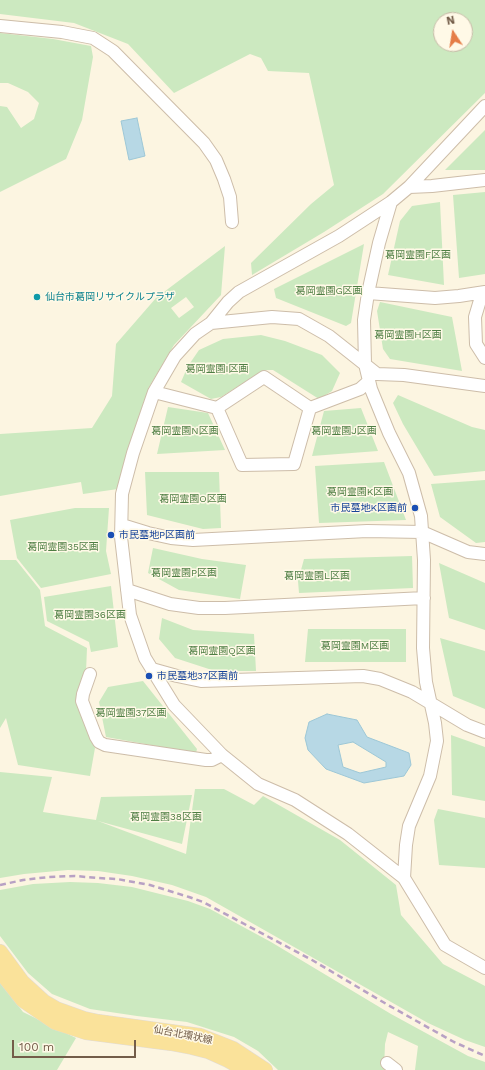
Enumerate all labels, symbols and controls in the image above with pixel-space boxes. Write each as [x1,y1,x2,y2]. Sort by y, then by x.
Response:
north arrow [433,12,473,52]
text: N [445,14,456,28]
park label: 葛岡霊園F区画 [385,249,451,261]
park label: 葛岡霊園G区画 [295,285,363,297]
place label: 仙台市葛岡リサイクルプラザ [45,291,175,303]
marker: 仙台市葛岡リサイクルプラザ [32,292,42,302]
park label: 葛岡霊園H区画 [374,329,442,341]
park label: 葛岡霊園I区画 [186,363,248,375]
park label: 葛岡霊園N区画 [151,425,219,437]
park label: 葛岡霊園J区画 [311,425,377,437]
park label: 葛岡霊園K区画 [327,486,393,498]
park label: 葛岡霊園O区画 [159,493,227,505]
place label: 市民墓地K区画前 [330,502,407,514]
marker: 市民墓地K区画前 [410,503,420,513]
place label: 市民墓地P区画前 [119,529,195,541]
marker: 市民墓地P区画前 [106,530,116,540]
park label: 葛岡霊園35区画 [27,541,99,553]
park label: 葛岡霊園P区画 [151,567,217,579]
park label: 葛岡霊園L区画 [284,570,350,582]
park label: 葛岡霊園36区画 [54,609,126,621]
park label: 葛岡霊園M区画 [321,640,389,652]
park label: 葛岡霊園Q区画 [188,645,256,657]
place label: 市民墓地37区画前 [157,670,238,682]
marker: 市民墓地37区画前 [144,671,154,681]
park label: 葛岡霊園37区画 [95,707,167,719]
park label: 葛岡霊園38区画 [130,811,202,823]
street label: 仙台北環状線 [152,1023,214,1047]
scale bar [14,1032,138,1058]
text: 100 m [19,1040,54,1054]

